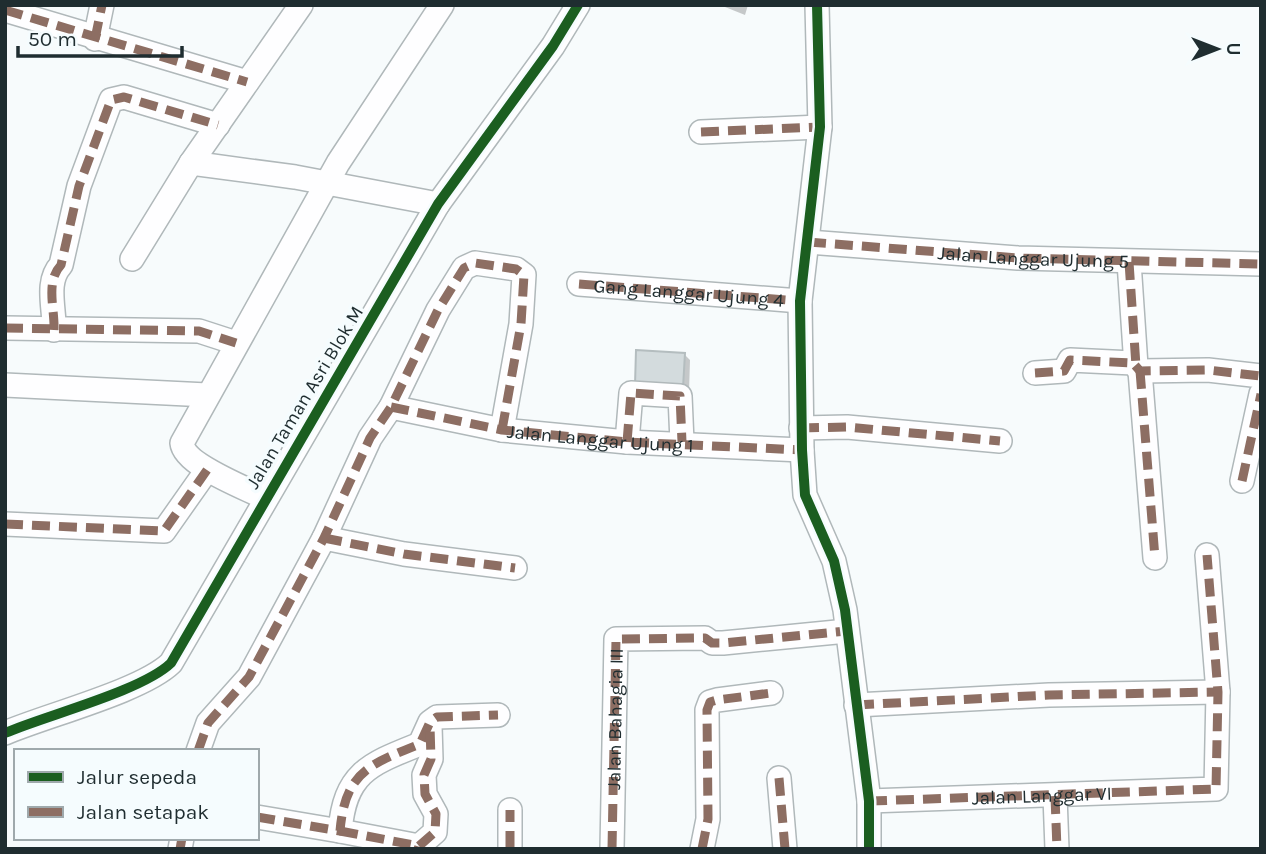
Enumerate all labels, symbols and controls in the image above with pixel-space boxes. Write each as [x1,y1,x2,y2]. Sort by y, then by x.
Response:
scale bar [18,14,182,58]
north arrow [1182,14,1252,84]
text: 50 m [28,27,77,51]
text: U [1222,42,1244,56]
street label: Jalan Langgar Ujung 5 [937,242,1129,273]
street label: Gang Langgar Ujung 4 [593,275,785,312]
street label: Jalan Taman Asri Blok M [242,302,368,493]
street label: Jalan Langgar Ujung 1 [506,421,694,457]
street label: Jalan Bahagia III [603,648,628,790]
legend [14,749,259,840]
text: Jalur sepeda [77,765,197,789]
street label: Jalan Langgar VI [972,783,1112,809]
text: Jalan setapak [77,800,209,824]

